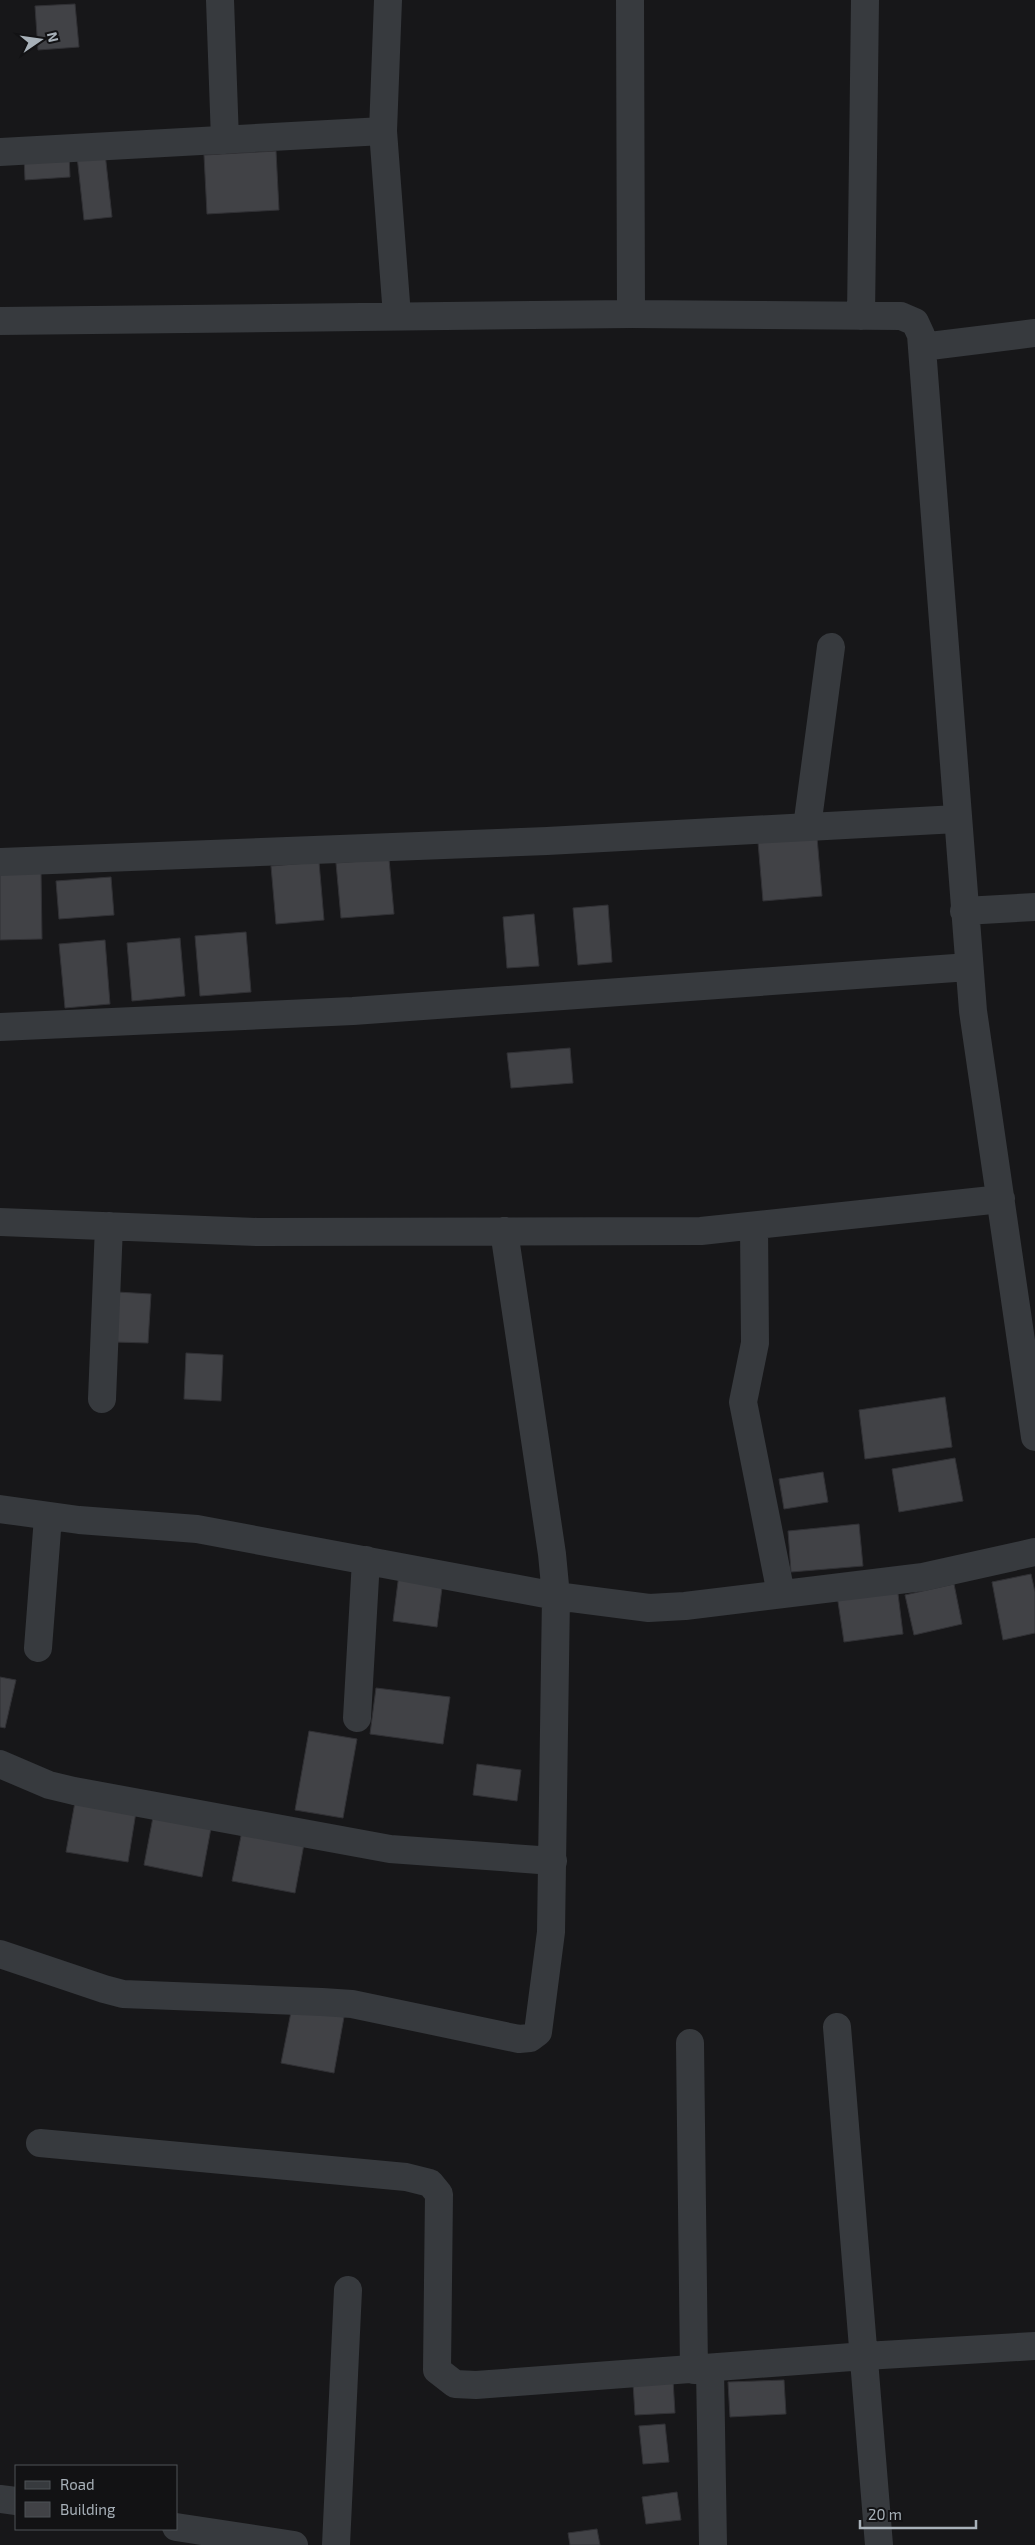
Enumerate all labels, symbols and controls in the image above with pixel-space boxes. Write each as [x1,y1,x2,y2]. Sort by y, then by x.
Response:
north arrow [15,15,65,65]
text: N [44,30,63,44]
legend [15,2465,178,2530]
text: Road [60,2475,95,2493]
scale bar [860,2498,976,2530]
text: Building [60,2500,116,2518]
text: 20 m [868,2505,902,2523]

